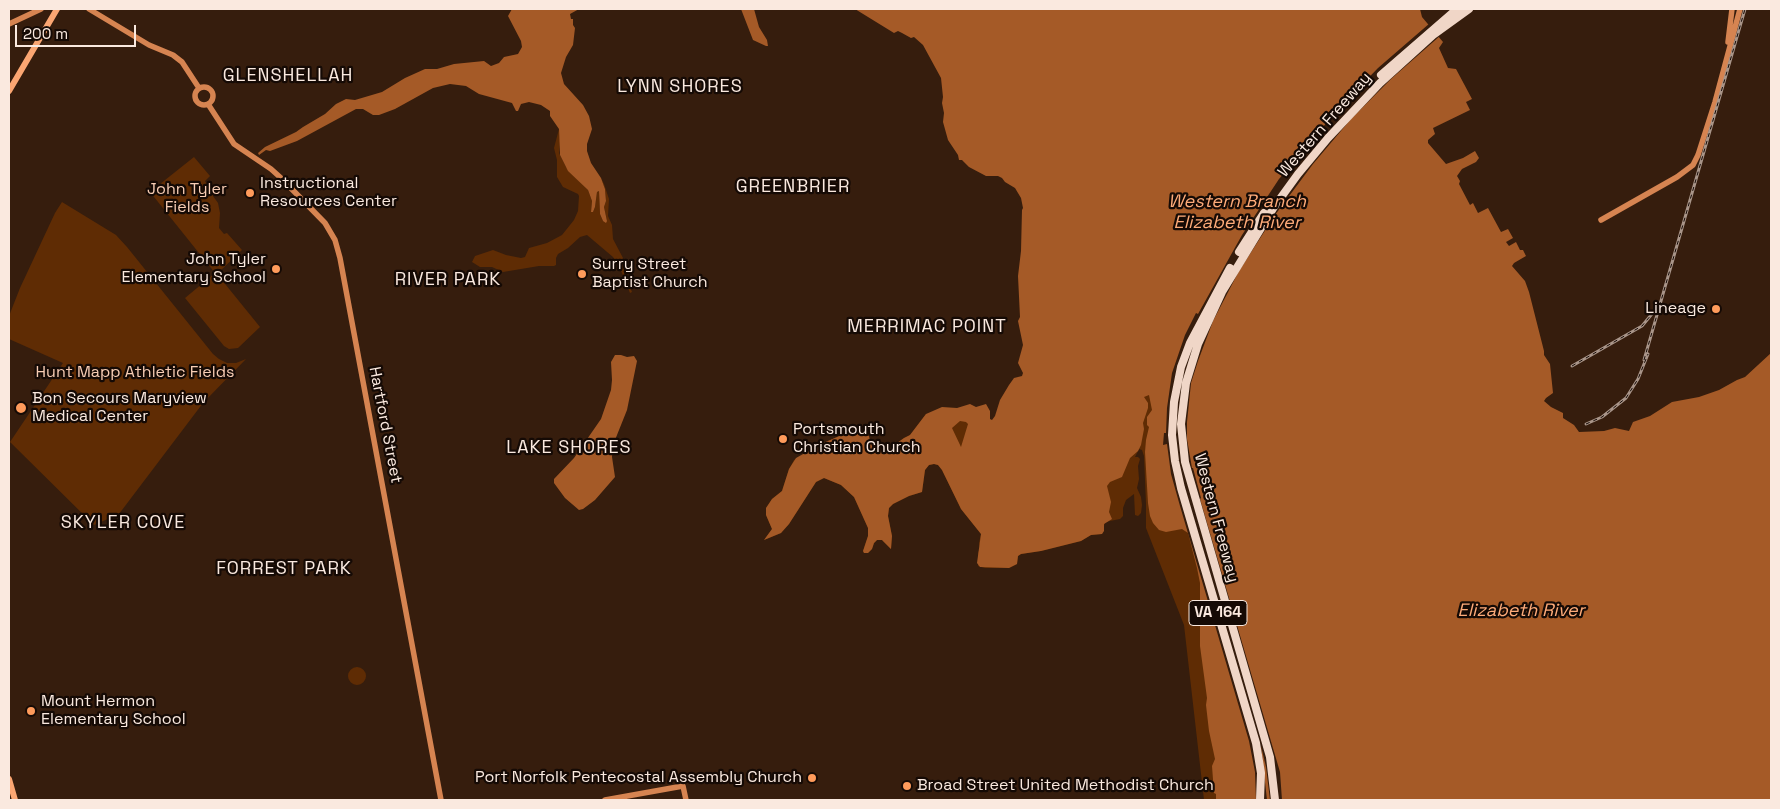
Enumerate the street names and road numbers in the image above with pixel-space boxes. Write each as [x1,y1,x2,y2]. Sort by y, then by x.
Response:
street label: Western Freeway [1274,69,1376,181]
street label: Hartford Street [364,365,406,485]
street label: Western Freeway [1190,451,1242,585]
road number: VA 164 [1189,600,1247,626]

